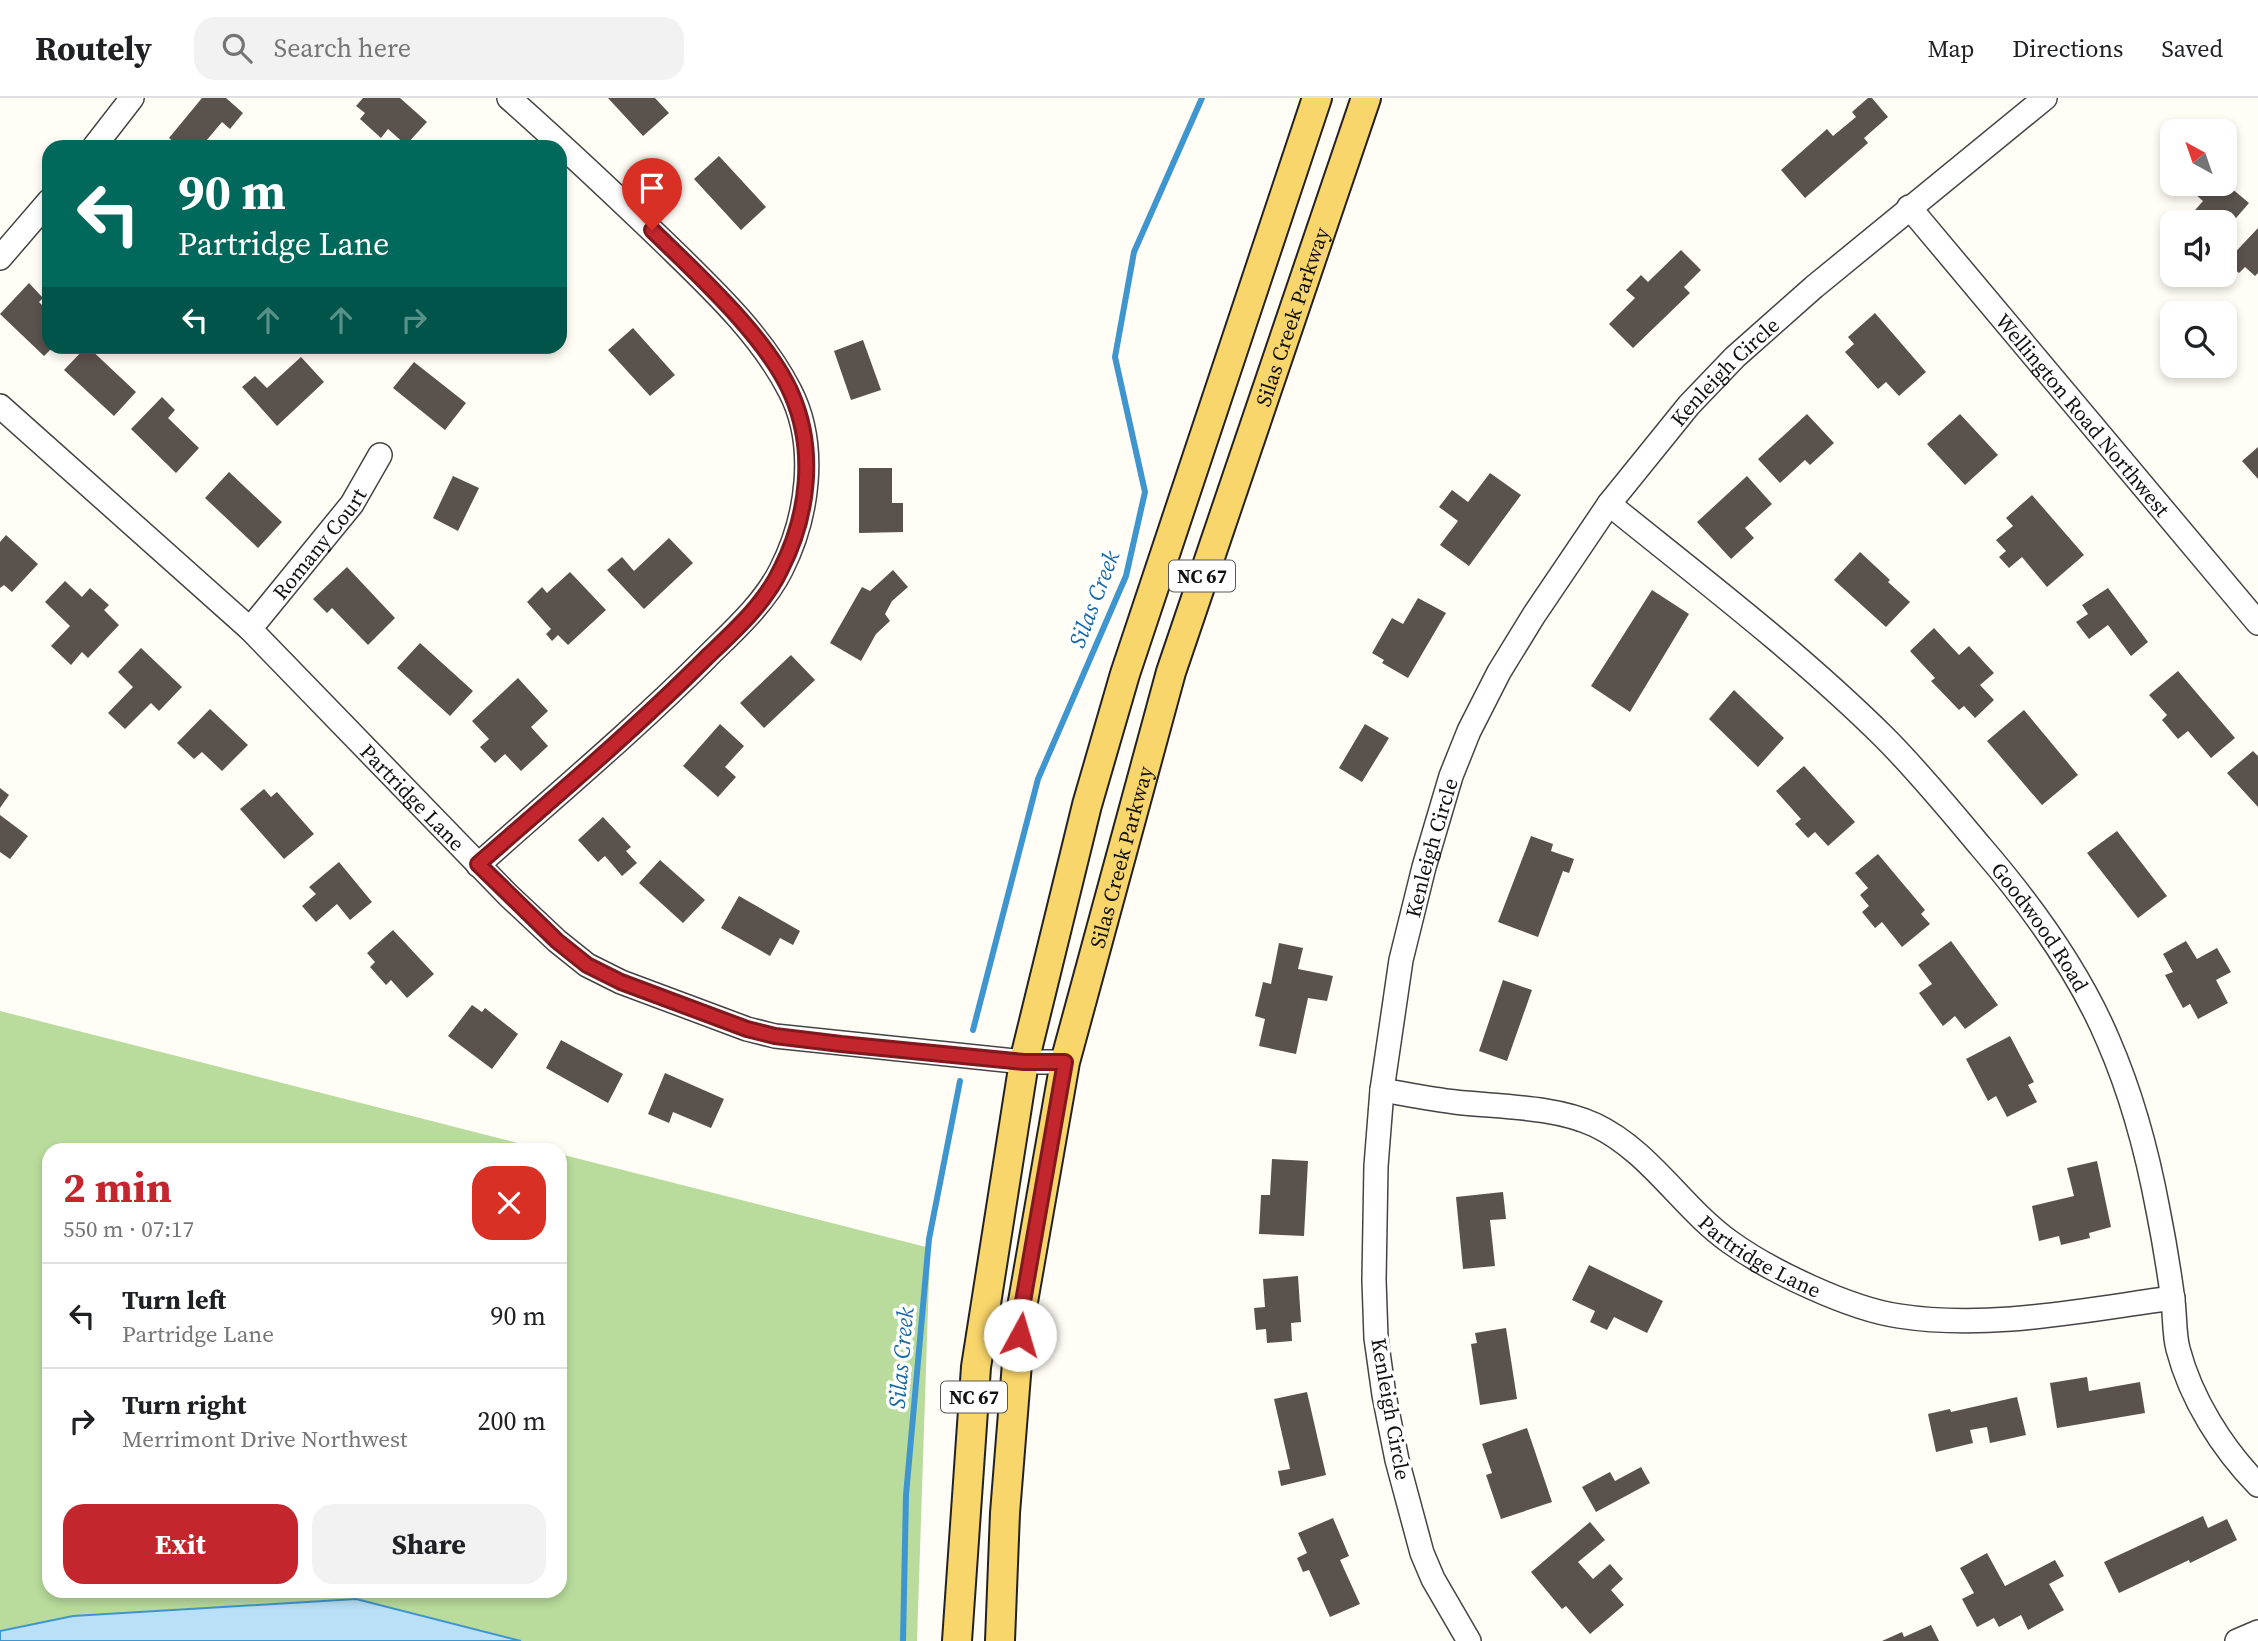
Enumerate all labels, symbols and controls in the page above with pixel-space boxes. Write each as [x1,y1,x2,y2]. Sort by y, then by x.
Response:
search box [194,17,684,80]
text: Routely [35,26,152,71]
icon: search [218,29,256,67]
text: Search here [274,30,411,66]
text: Map [1927,32,1974,65]
text: Directions [2012,32,2123,65]
text: Saved [2161,32,2223,65]
north arrow [2160,119,2236,196]
map controls [2160,119,2237,378]
text: 90 m [178,158,286,225]
pin [622,158,682,230]
icon: left [63,168,154,259]
icon: arrive [633,169,671,207]
button: sound [2160,210,2237,287]
text: Partridge Lane [178,222,389,266]
street label: Silas Creek Parkway [1248,223,1336,410]
icon: left [176,301,214,339]
icon: ahead [249,301,287,339]
icon: ahead [322,301,360,339]
icon: right [395,301,433,339]
button: search [2160,301,2237,378]
street label: Wellington Road Northwest [1989,307,2177,523]
street label: Kenleigh Circle [1663,310,1785,432]
street label: Romany Court [266,483,373,605]
water label: Silas Creek [1061,546,1127,652]
road number: NC 67 [1169,561,1235,592]
street label: Partridge Lane [354,737,472,857]
street label: Silas Creek Parkway [1082,763,1159,951]
street label: Kenleigh Circle [1398,774,1464,920]
street label: Goodwood Road [1985,856,2096,997]
text: 2 min [63,1158,172,1216]
button: close [472,1166,546,1240]
street label: Partridge Lane [1692,1208,1826,1304]
text: 550 m · 07:17 [63,1213,194,1245]
text: Turn left [122,1282,226,1318]
icon: left [63,1297,101,1335]
text: 90 m [491,1298,546,1334]
position arrow [983,1298,1057,1372]
water label: Silas Creek [881,1306,921,1410]
text: Partridge Lane [122,1318,274,1350]
street label: Kenleigh Circle [1364,1336,1418,1482]
road number: NC 67 [941,1382,1007,1413]
text: Turn right [122,1387,246,1423]
icon: right [63,1402,101,1440]
text: 200 m [478,1403,546,1439]
text: Merrimont Drive Northwest [122,1423,407,1455]
button: Exit [63,1504,298,1584]
button: Share [312,1504,546,1584]

